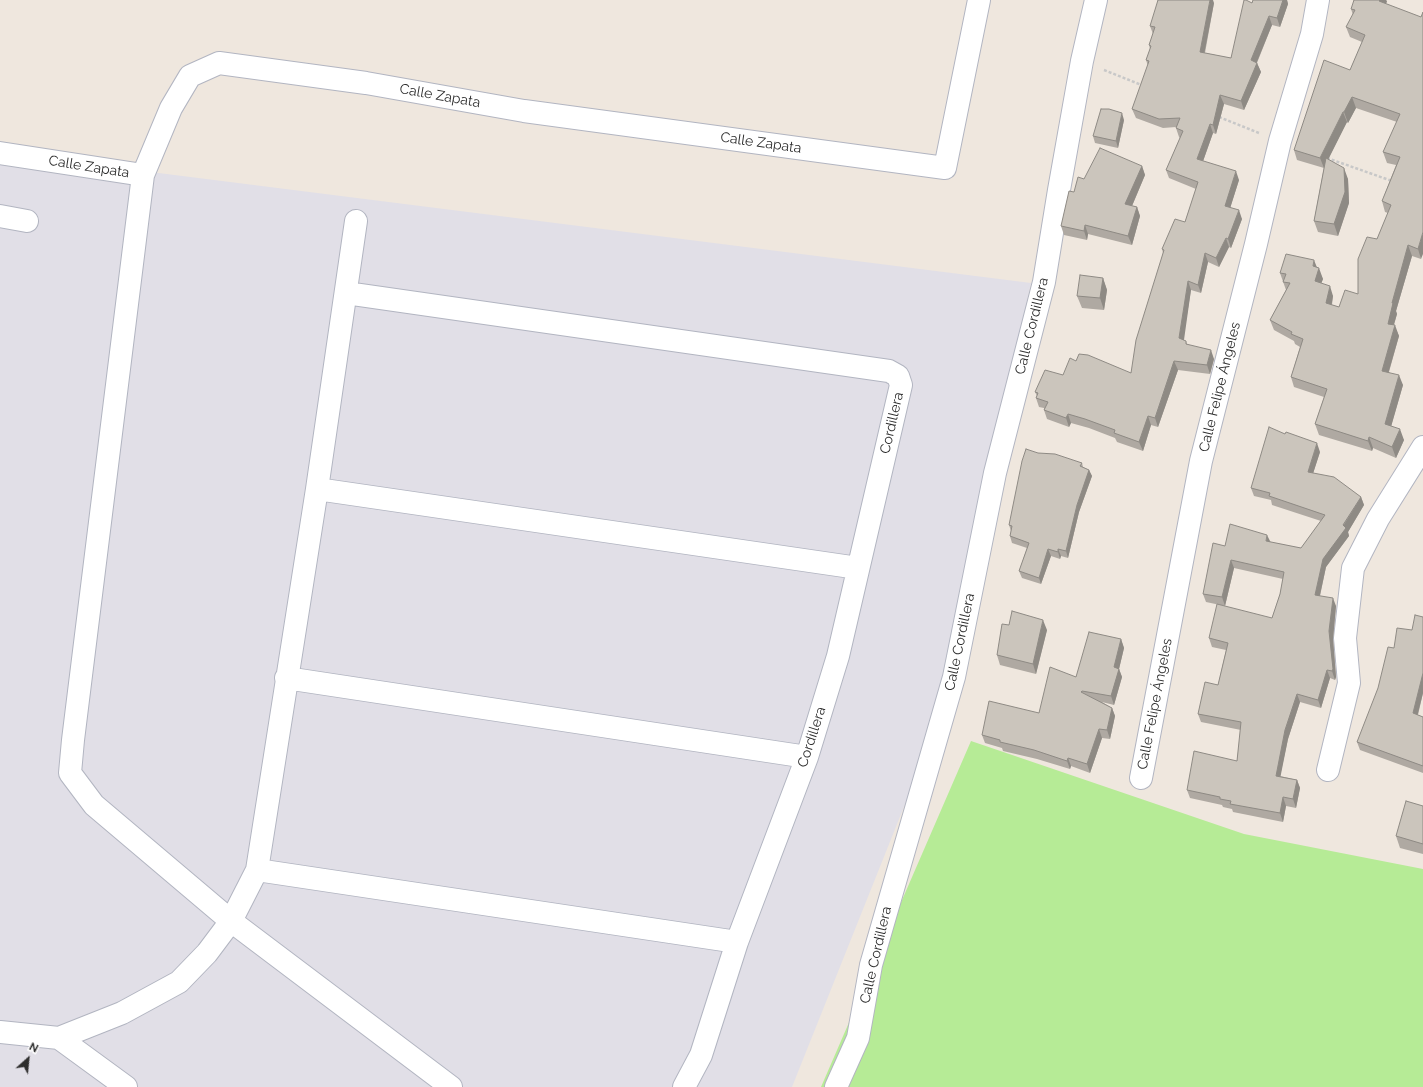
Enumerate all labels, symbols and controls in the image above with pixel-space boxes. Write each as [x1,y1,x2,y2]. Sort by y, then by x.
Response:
street label: Calle Zapata [398,81,482,111]
street label: Calle Zapata [719,129,803,157]
street label: Calle Zapata [47,152,131,182]
street label: Calle Cordillera [1012,276,1052,376]
street label: Calle Felipe Ángeles [1196,320,1244,454]
street label: Cordillera [877,391,907,455]
street label: Calle Cordillera [941,592,979,692]
street label: Calle Felipe Ángeles [1134,637,1176,771]
street label: Cordillera [794,705,830,769]
street label: Calle Cordillera [857,905,895,1005]
north arrow [8,1039,48,1079]
text: N [27,1040,40,1056]

